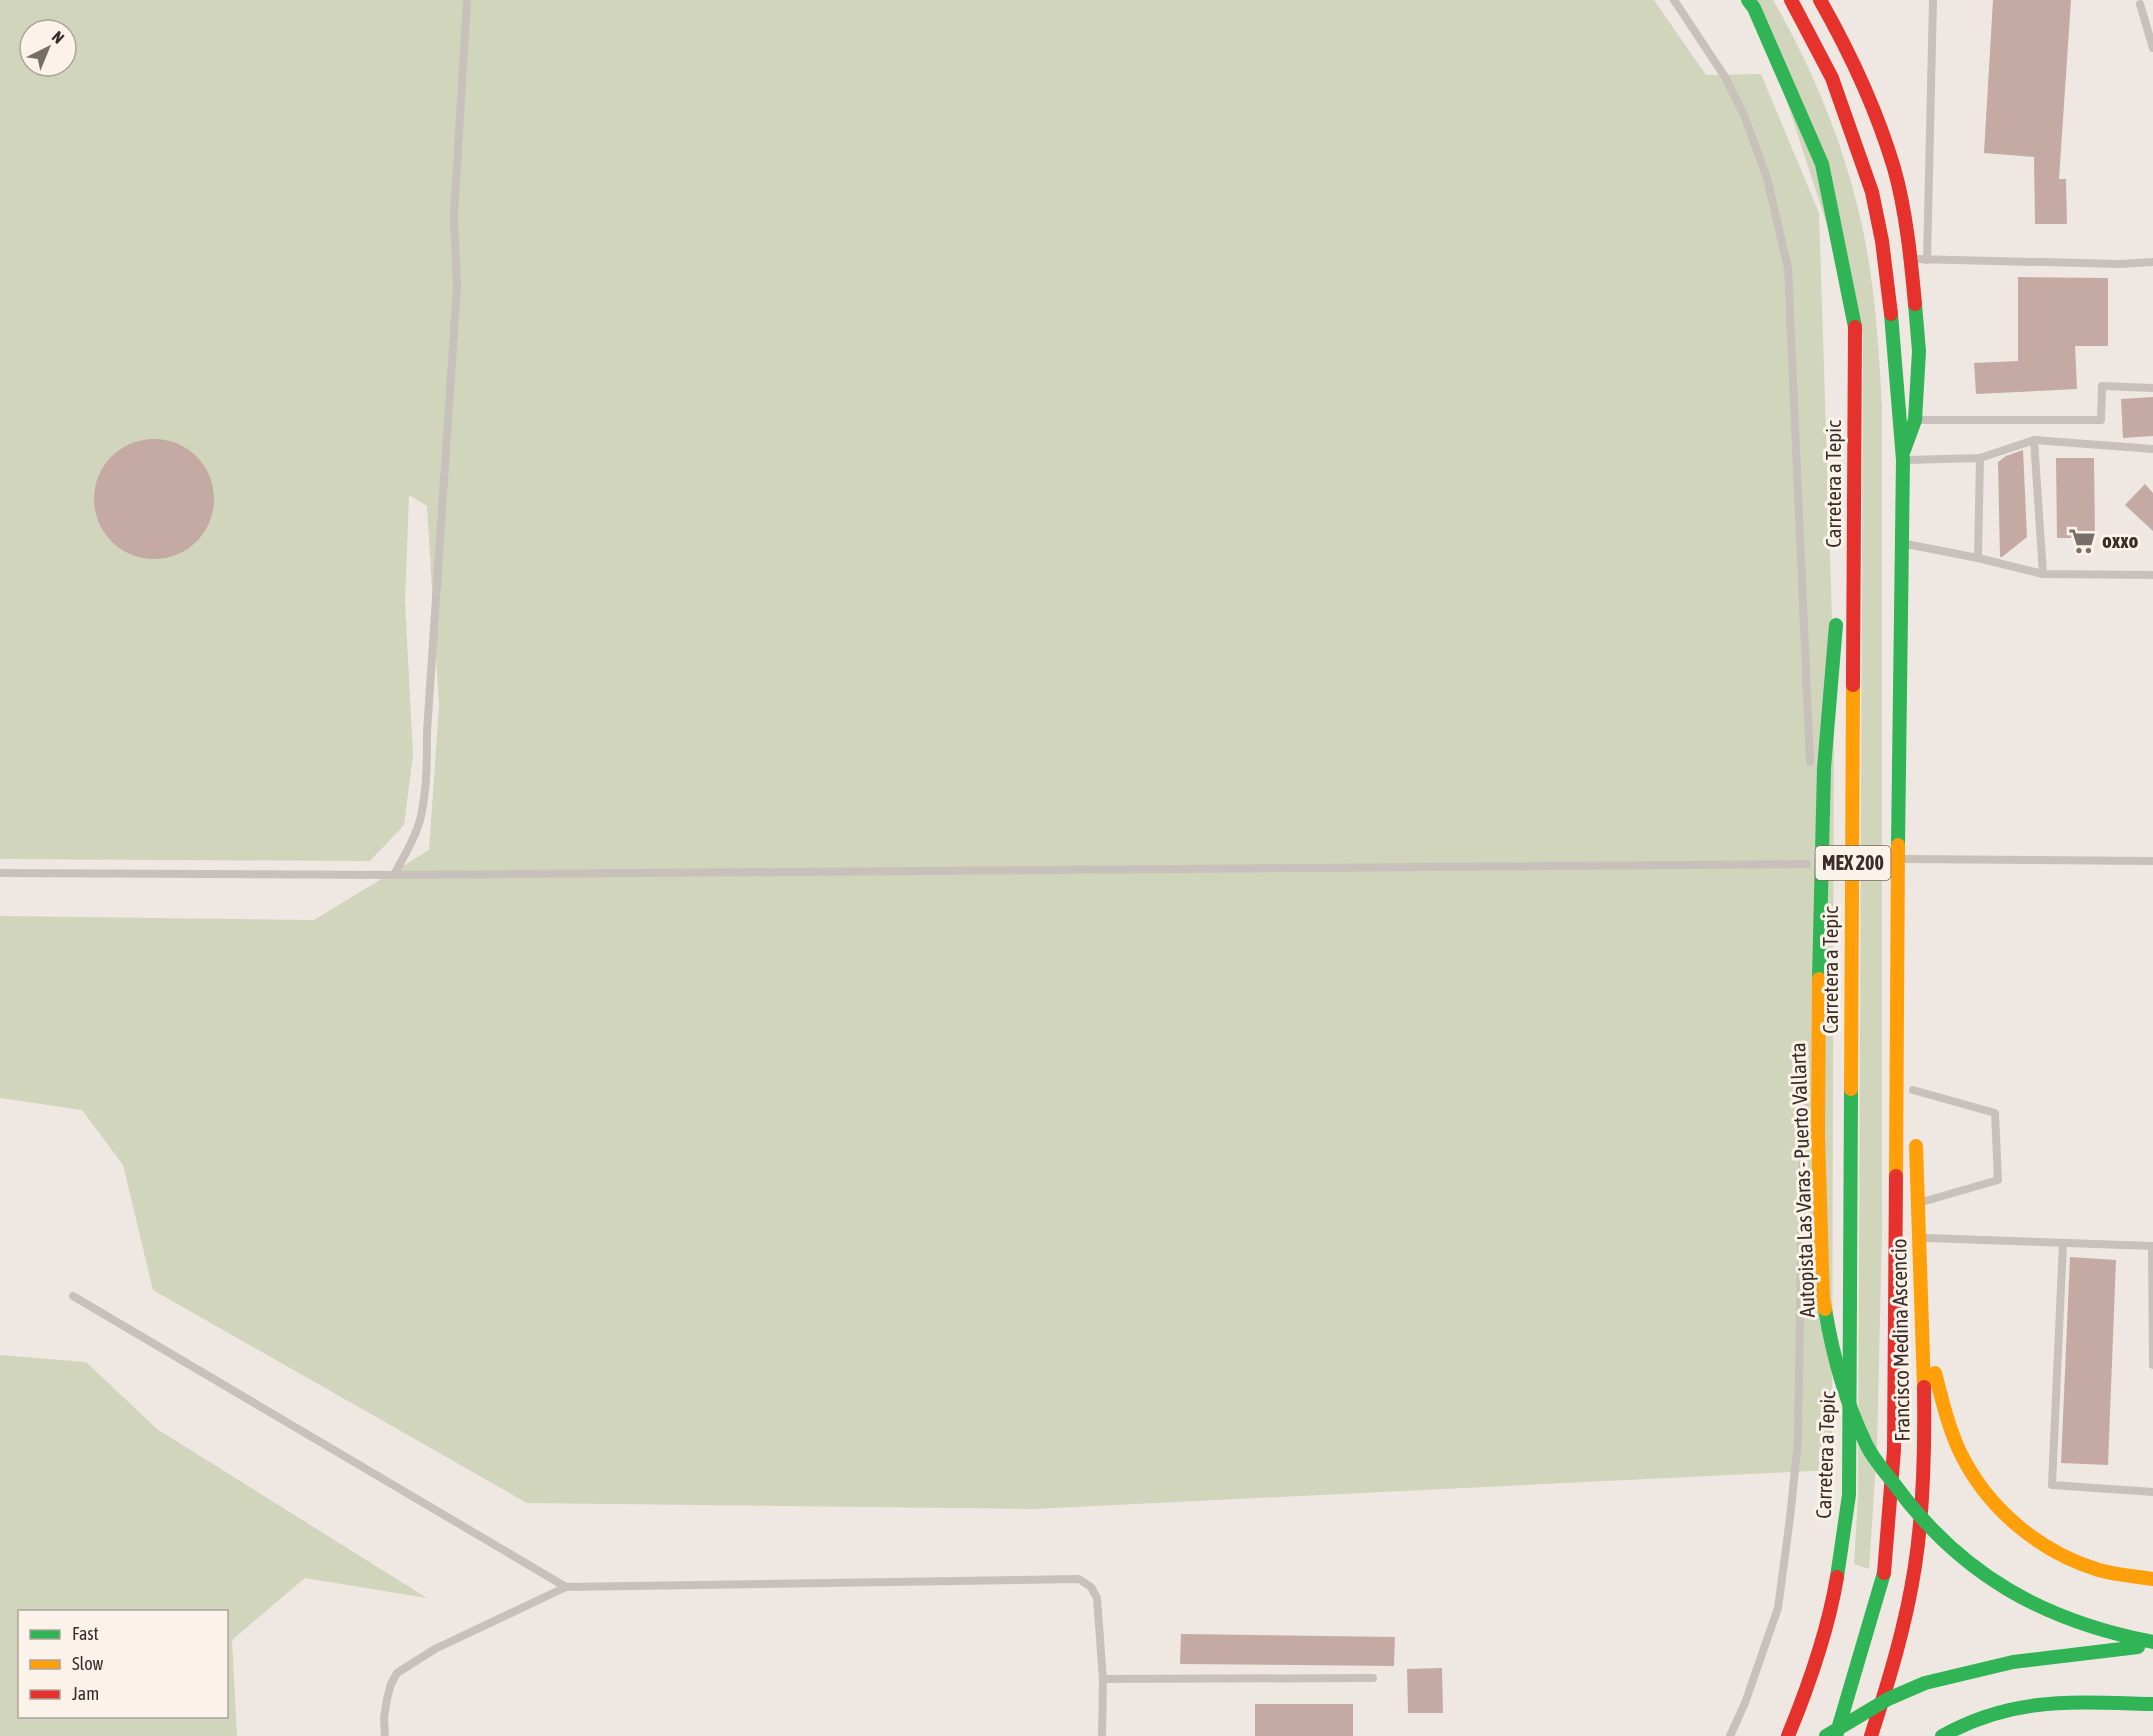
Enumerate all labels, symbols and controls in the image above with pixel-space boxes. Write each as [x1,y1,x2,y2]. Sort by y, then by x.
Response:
north arrow [18,18,78,78]
text: N [49,27,68,47]
street label: Carretera a Tepic [1821,420,1845,548]
supermarket icon: oxxo [2067,526,2097,556]
place label: oxxo [2102,528,2138,552]
road number: MEX 200 [1816,846,1890,880]
street label: Carretera a Tepic [1818,906,1842,1034]
street label: Autopista Las Varas - Puerto Vallarta [1785,1042,1819,1318]
street label: Francisco Medina Ascencio [1886,1238,1914,1442]
street label: Carretera a Tepic [1811,1391,1839,1519]
legend [18,1610,228,1718]
text: Fast [72,1623,99,1644]
text: Slow [72,1653,103,1674]
text: Jam [72,1683,99,1704]

